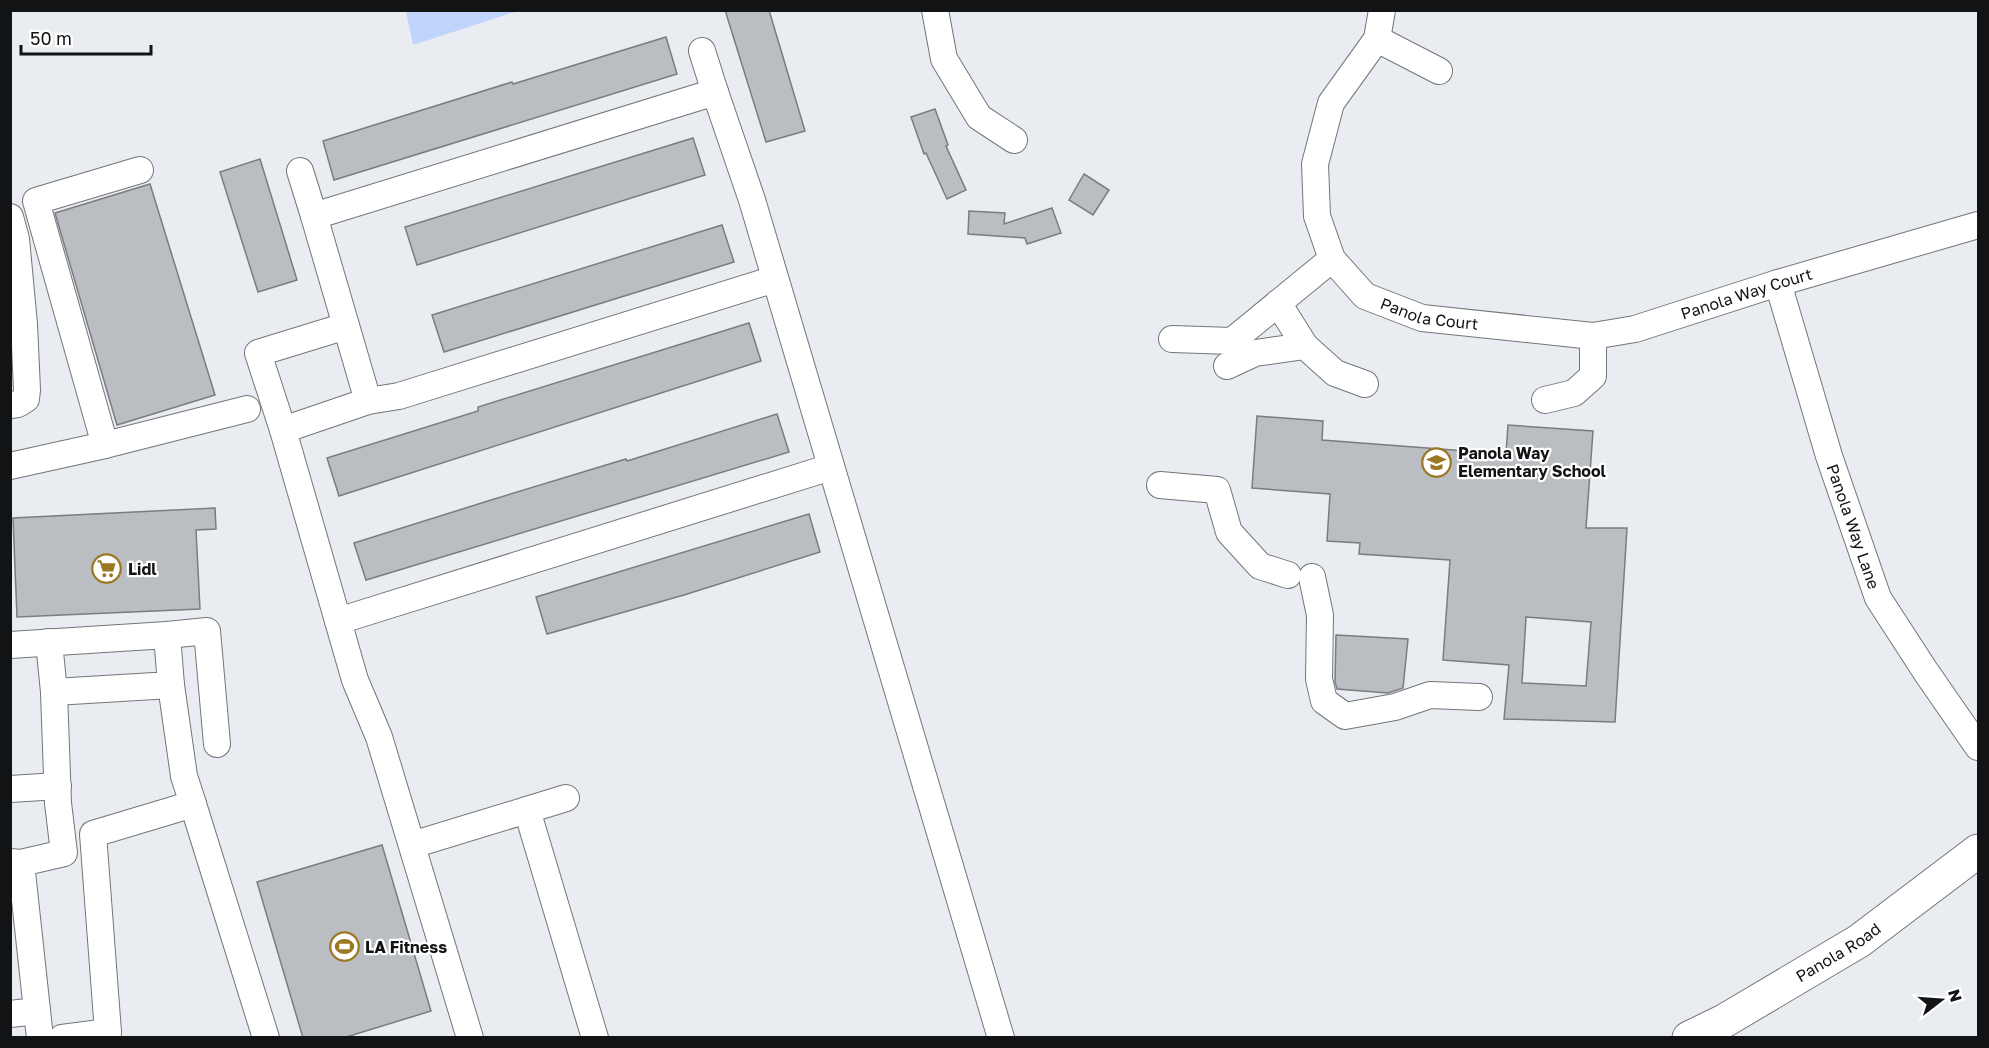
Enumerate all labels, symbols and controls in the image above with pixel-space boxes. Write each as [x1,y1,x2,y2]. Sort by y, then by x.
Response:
scale bar [21,18,152,56]
text: 50 m [30,27,72,49]
street label: Panola Way Court [1678,264,1814,324]
street label: Panola Court [1378,293,1479,334]
place label: Panola Way Elementary School [1458,443,1607,481]
school or university icon: Panola Way Elementary School [1421,446,1453,478]
street label: Panola Way Lane [1823,461,1884,592]
supermarket icon: Lidl [91,553,123,585]
place label: Lidl [128,559,157,579]
street label: Panola Road [1792,918,1884,986]
sports icon: LA Fitness [328,931,360,963]
place label: LA Fitness [365,937,447,957]
north arrow [1911,970,1971,1030]
text: N [1944,987,1967,1004]

